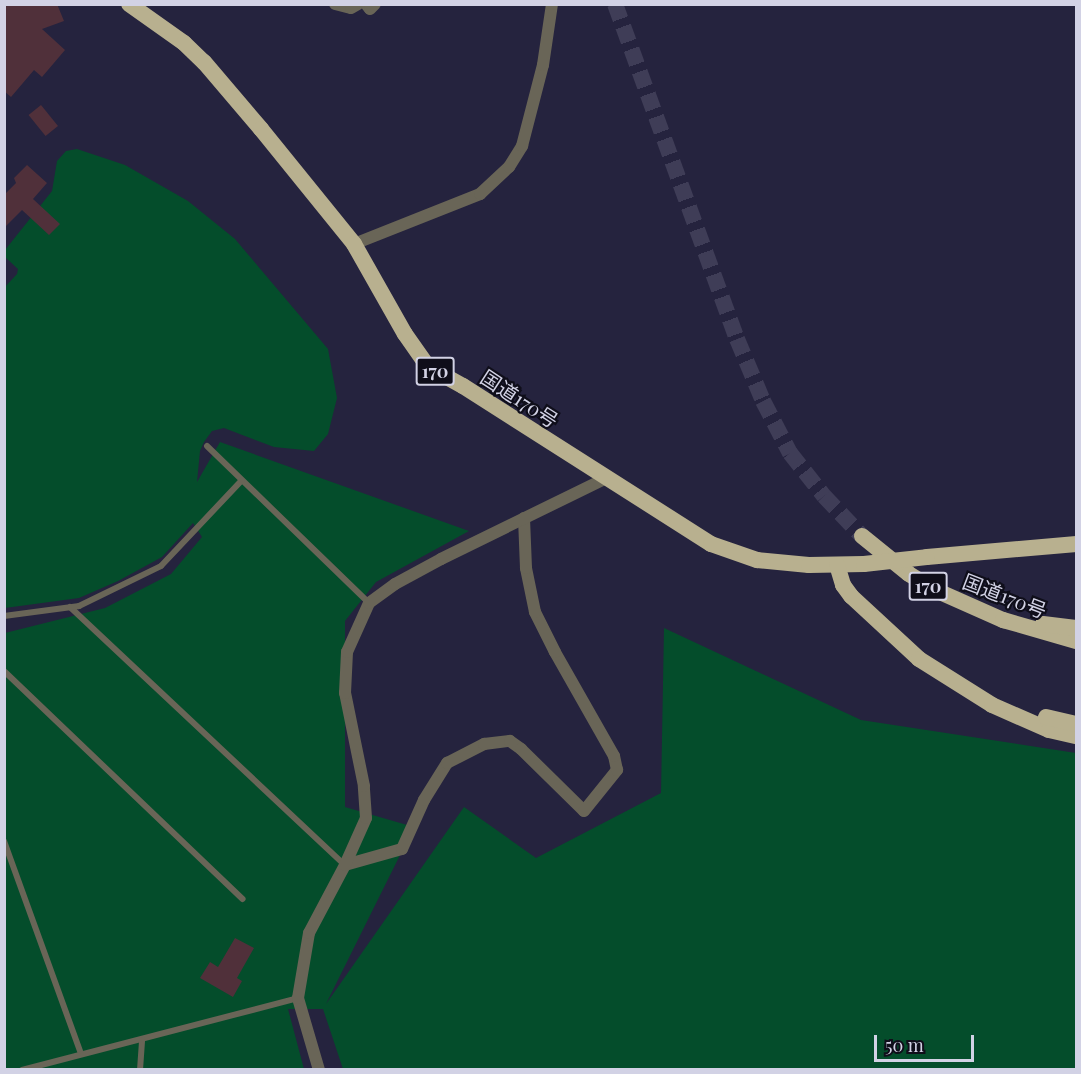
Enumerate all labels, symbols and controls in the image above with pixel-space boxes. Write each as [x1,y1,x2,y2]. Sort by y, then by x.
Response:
road number: 170 [416,356,454,386]
street label: 国道170号 [477,364,563,432]
street label: 国道170号 [960,568,1050,622]
road number: 170 [908,571,948,601]
scale bar [877,1023,978,1061]
text: 50 m [885,1033,924,1057]

